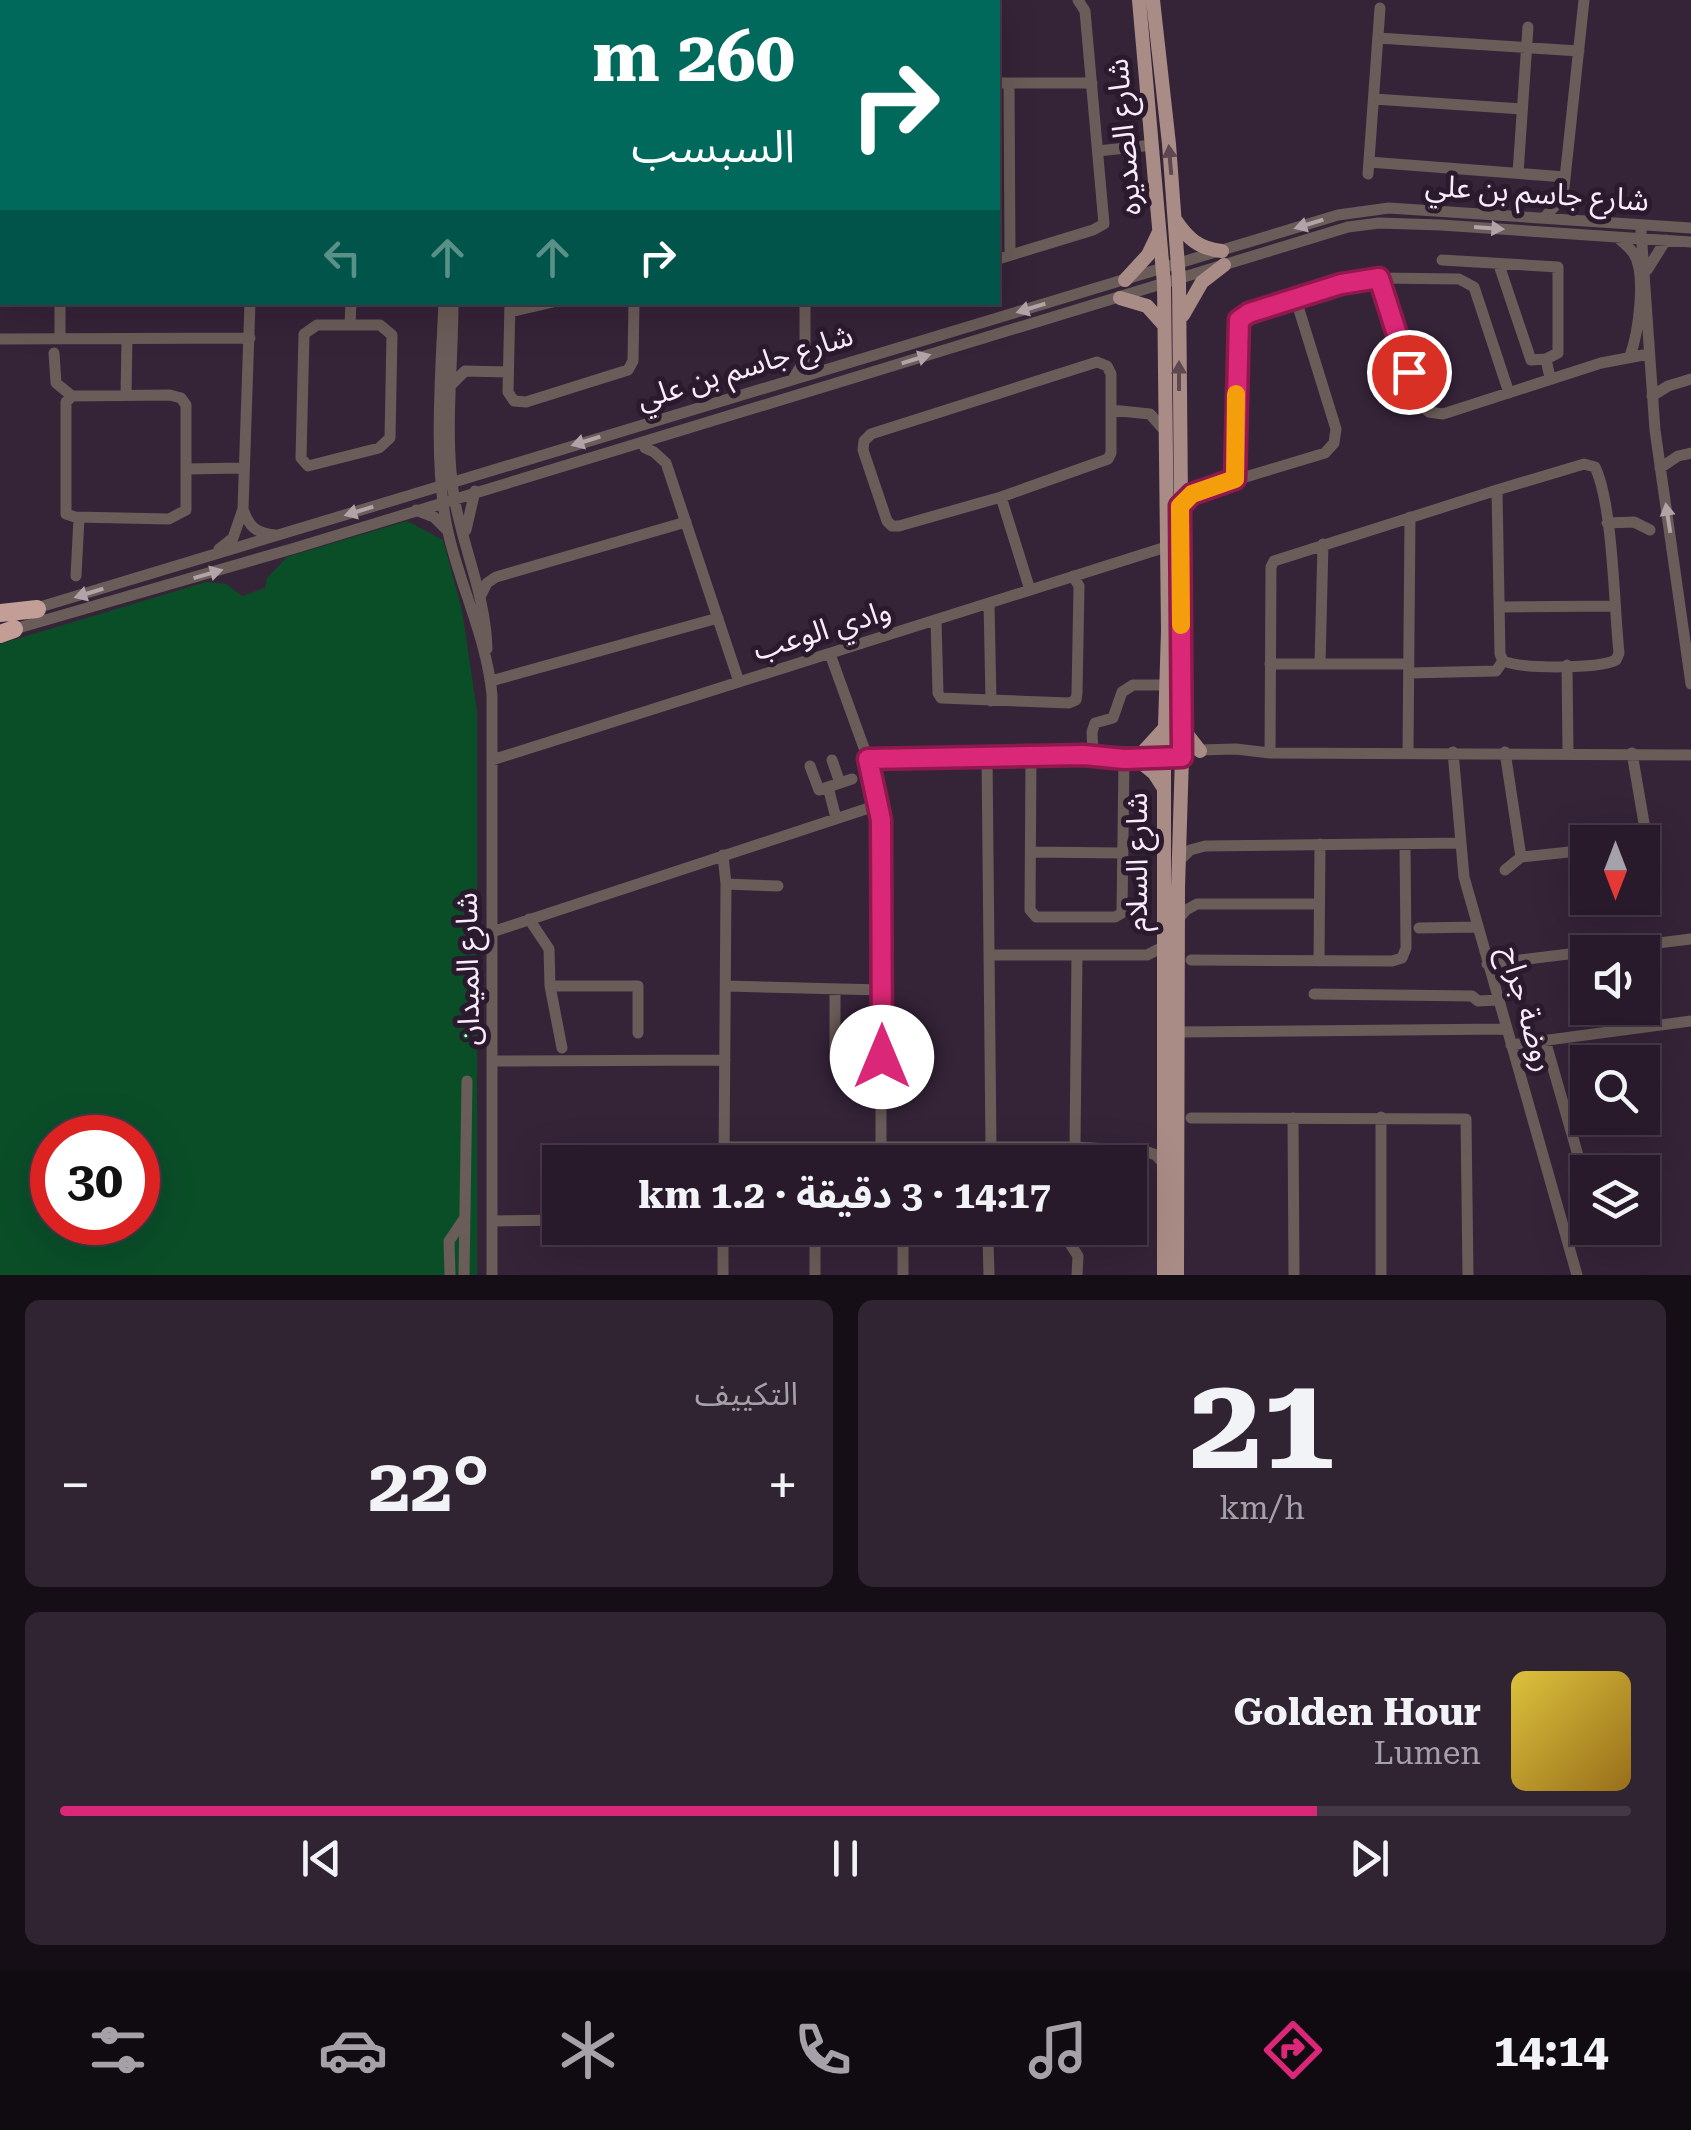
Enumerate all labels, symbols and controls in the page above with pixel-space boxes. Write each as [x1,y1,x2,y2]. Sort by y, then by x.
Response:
text: 260 m [592,16,795,98]
icon: right [830,40,960,170]
street label: شارع الصديره [1099,57,1153,217]
text: السبسب [631,120,795,173]
one-way arrow [1162,143,1178,175]
street label: شارع جاسم بن علي [1424,167,1650,224]
one-way arrow [1293,217,1323,232]
one-way arrow [1474,221,1506,237]
icon: left [315,230,370,285]
icon: ahead [420,230,475,285]
icon: ahead [525,230,580,285]
icon: right [630,230,685,285]
one-way arrow [1015,301,1046,316]
street label: شارع جاسم بن علي [633,317,859,422]
pin [1367,330,1452,415]
icon: arrive [1382,345,1437,400]
one-way arrow [902,351,932,366]
one-way arrow [1171,360,1187,392]
one-way arrow [570,434,600,449]
one-way arrow [1659,502,1675,533]
one-way arrow [344,504,374,519]
one-way arrow [192,565,223,581]
one-way arrow [73,586,103,601]
street label: وادي الوعب [749,592,897,673]
street label: شارع السلام [1119,793,1159,932]
north arrow [1570,825,1660,915]
map controls [1570,825,1660,1245]
street label: شارع الميدان [449,892,491,1046]
button: sound [1570,935,1660,1025]
street label: روضة جراح [1488,942,1562,1077]
position arrow [830,1005,934,1109]
button: search [1570,1045,1660,1135]
speed limit sign: 30 [30,1115,160,1245]
button: layers [1570,1155,1660,1245]
text: 14:17 · 3 دقيقة · 1.2 km [638,1173,1051,1217]
text: 21 [1189,1347,1335,1500]
text: التكييف [695,1375,798,1413]
text: 22° [368,1441,490,1529]
text: − [60,1453,91,1517]
text: + [767,1453,798,1517]
text: km/h [1219,1489,1305,1527]
text: Golden Hour [1233,1690,1481,1734]
text: Lumen [1374,1734,1481,1772]
icon: previous [294,1831,349,1886]
icon: pause [818,1831,873,1886]
icon: next [1342,1831,1397,1886]
icon: filters [83,2015,153,2085]
icon: car [318,2015,388,2085]
icon: climate [553,2015,623,2085]
icon: phone [788,2015,858,2085]
icon: music [1023,2015,1093,2085]
icon: directions [1258,2015,1328,2085]
text: 14:14 [1494,2024,1608,2077]

